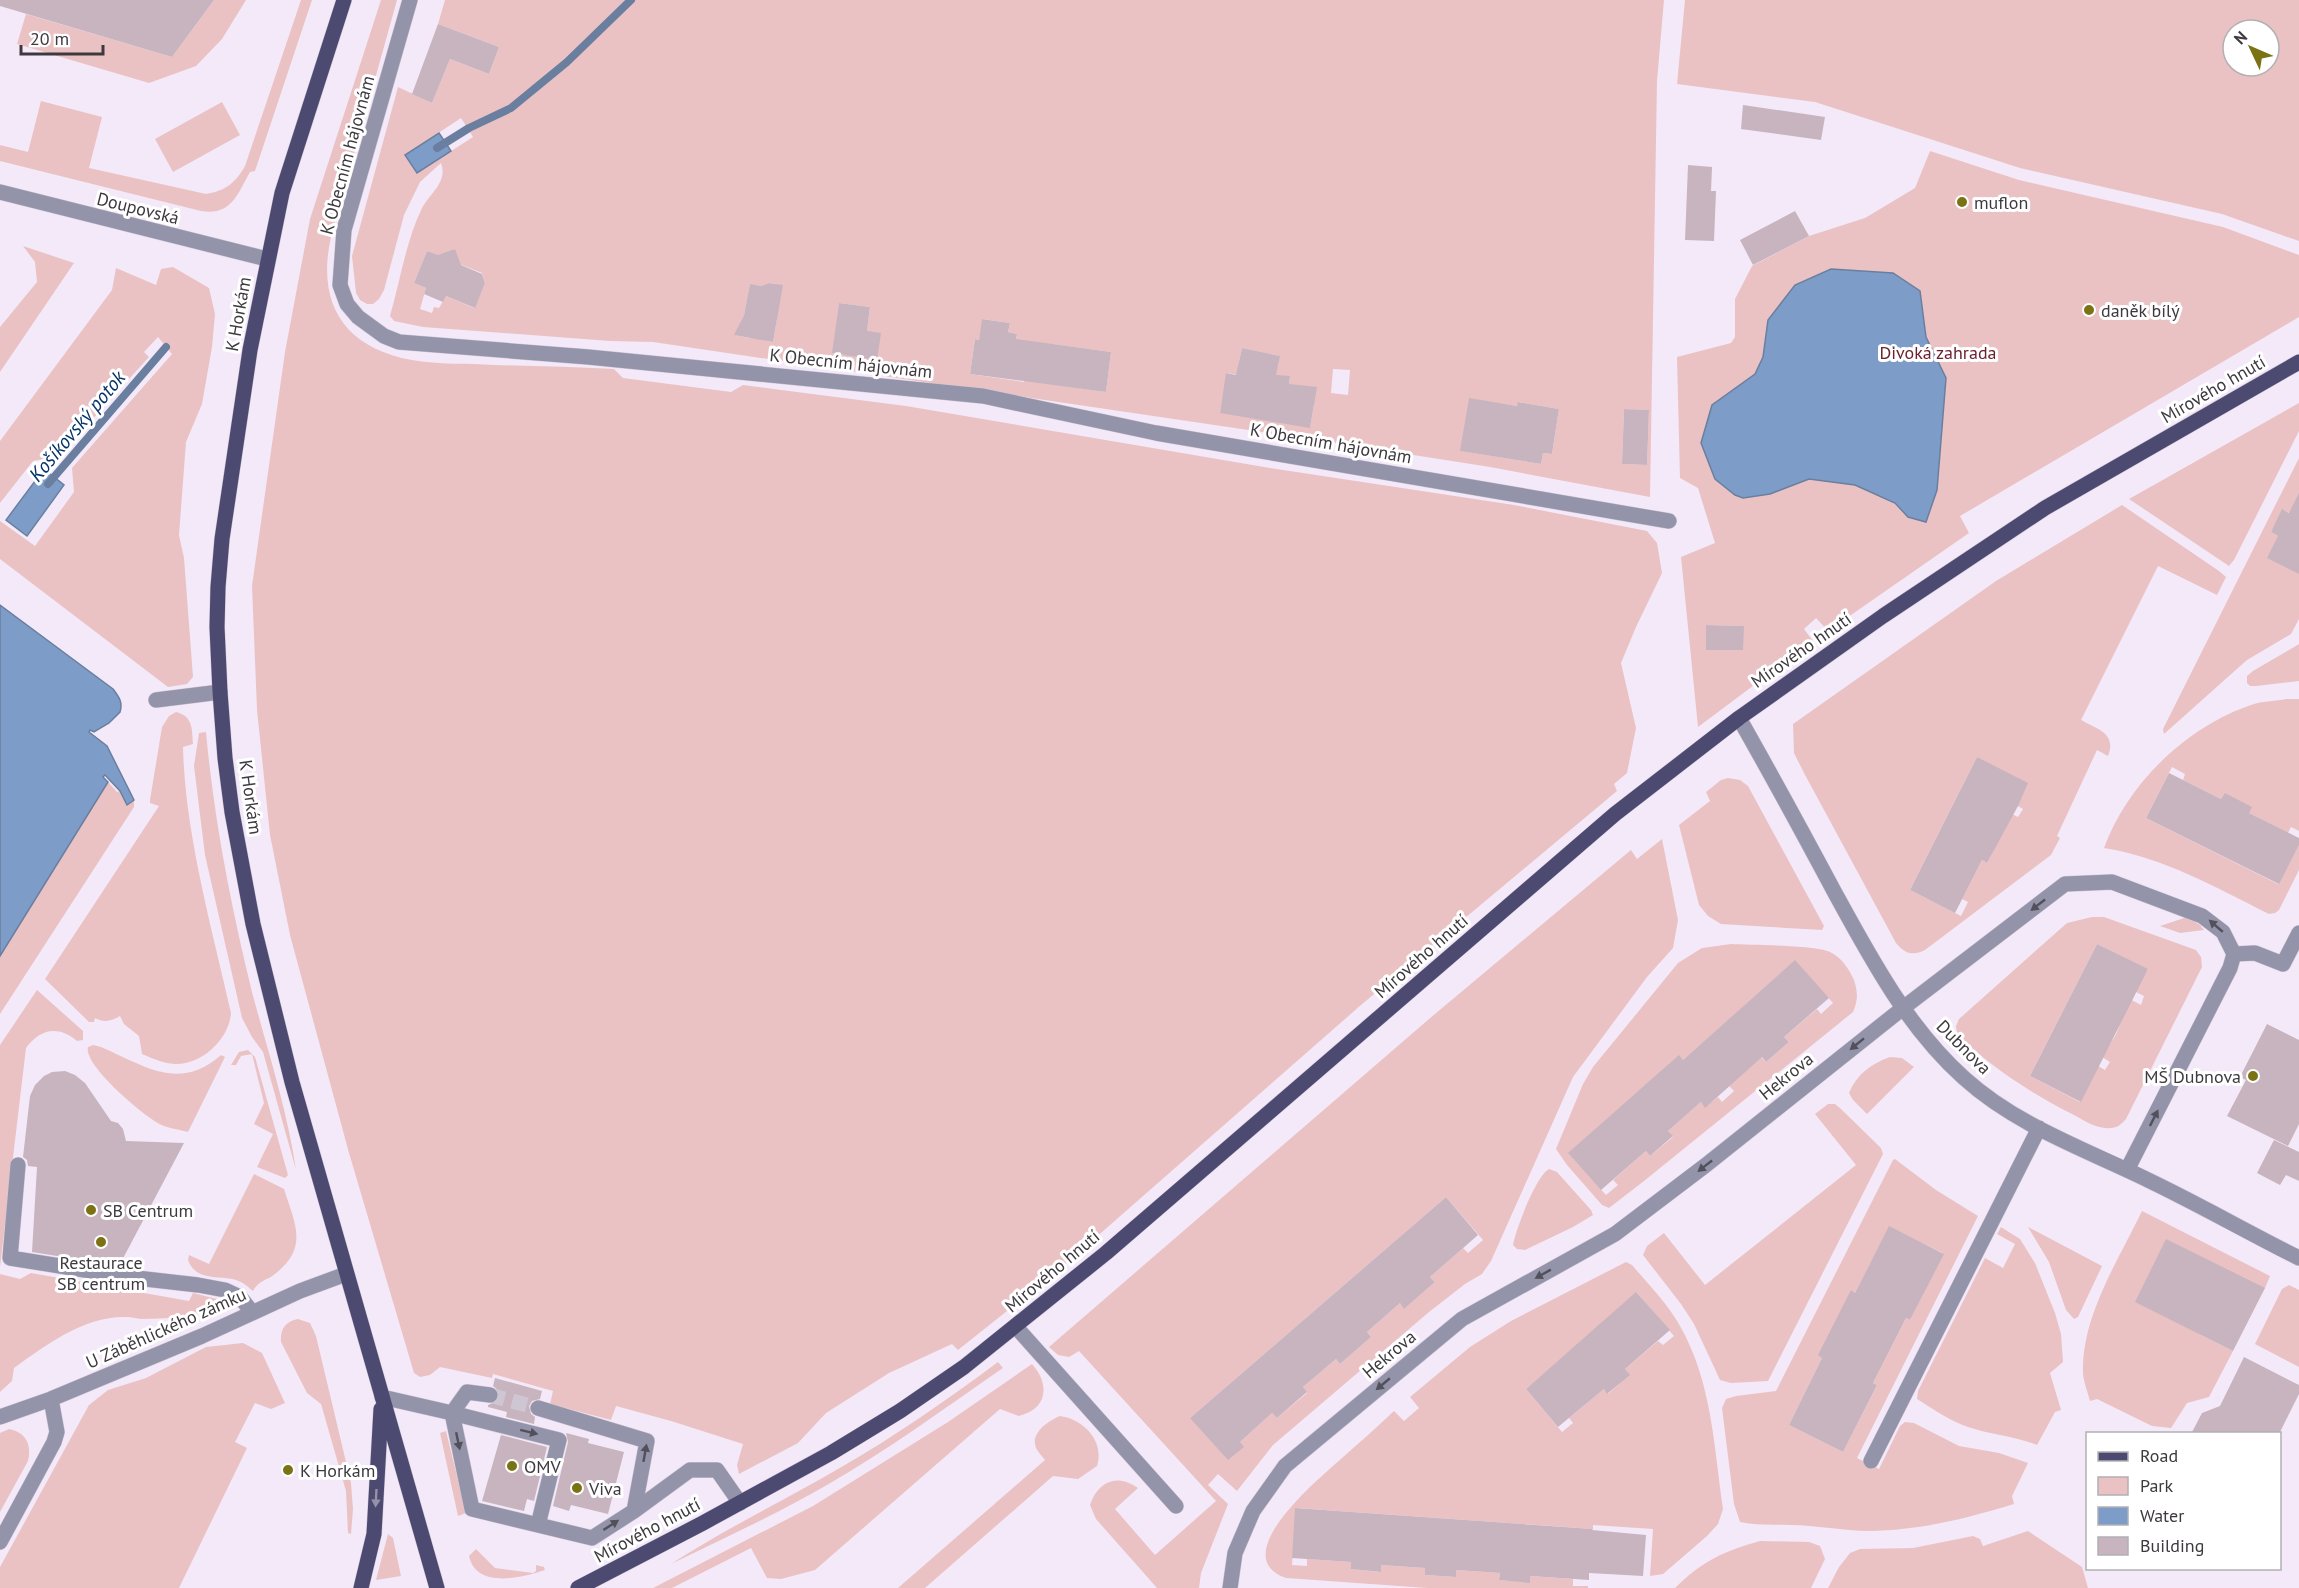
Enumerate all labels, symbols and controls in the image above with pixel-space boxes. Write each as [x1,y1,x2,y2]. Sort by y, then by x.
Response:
scale bar [21,18,104,56]
north arrow [2221,18,2281,78]
text: 20 m [30,27,69,50]
text: N [2229,27,2251,48]
street label: K Obecním hájovnám [315,73,379,237]
street label: Doupovská [94,187,182,229]
place label: muflon [1974,191,2028,214]
marker: muflon [1955,195,1969,209]
street label: K Horkám [220,275,256,353]
place label: daněk bílý [2101,299,2180,322]
marker: daněk bílý [2082,303,2096,317]
park label: Divoká zahrada [1879,341,1997,364]
street label: K Obecním hájovnám [768,343,934,383]
street label: Mírového hnutí [2157,350,2270,428]
water label: Košíkovský potok [23,364,132,487]
street label: K Obecním hájovnám [1248,417,1414,469]
street label: Mírového hnutí [1747,607,1856,693]
street label: K Horkám [234,758,268,836]
one-way arrow [2030,899,2046,911]
street label: Mírového hnutí [1369,909,1473,1003]
one-way arrow [2208,920,2224,933]
street label: Dubnova [1932,1015,1996,1079]
one-way arrow [1850,1038,1865,1050]
street label: Hekrova [1754,1047,1818,1105]
place label: MŠ Dubnova [2144,1065,2241,1088]
marker: MŠ Dubnova [2246,1069,2260,1083]
one-way arrow [2149,1109,2158,1126]
one-way arrow [1697,1159,1713,1172]
place label: SB Centrum [103,1199,193,1222]
marker: SB Centrum [84,1203,98,1217]
street label: Mírového hnutí [1000,1225,1104,1317]
marker: Restaurace SB centrum [94,1235,108,1249]
place label: Restaurace SB centrum [57,1251,145,1295]
one-way arrow [1534,1269,1551,1279]
street label: U Záběhlického zámku [82,1282,250,1374]
street label: Hekrova [1357,1325,1421,1383]
one-way arrow [1376,1377,1391,1390]
one-way arrow [520,1428,538,1438]
one-way arrow [454,1432,463,1451]
legend [2086,1432,2281,1570]
one-way arrow [640,1443,649,1462]
text: Road [2140,1444,2178,1467]
place label: OMV [524,1455,562,1478]
place label: K Horkám [300,1459,375,1482]
marker: OMV [505,1459,519,1473]
marker: K Horkám [281,1463,295,1477]
text: Park [2140,1474,2173,1497]
place label: Viva [588,1477,622,1500]
marker: Viva [570,1481,584,1495]
one-way arrow [371,1488,380,1507]
street label: Mírového hnutí [590,1492,704,1568]
text: Water [2140,1504,2184,1527]
one-way arrow [603,1520,620,1531]
text: Building [2140,1534,2204,1557]

